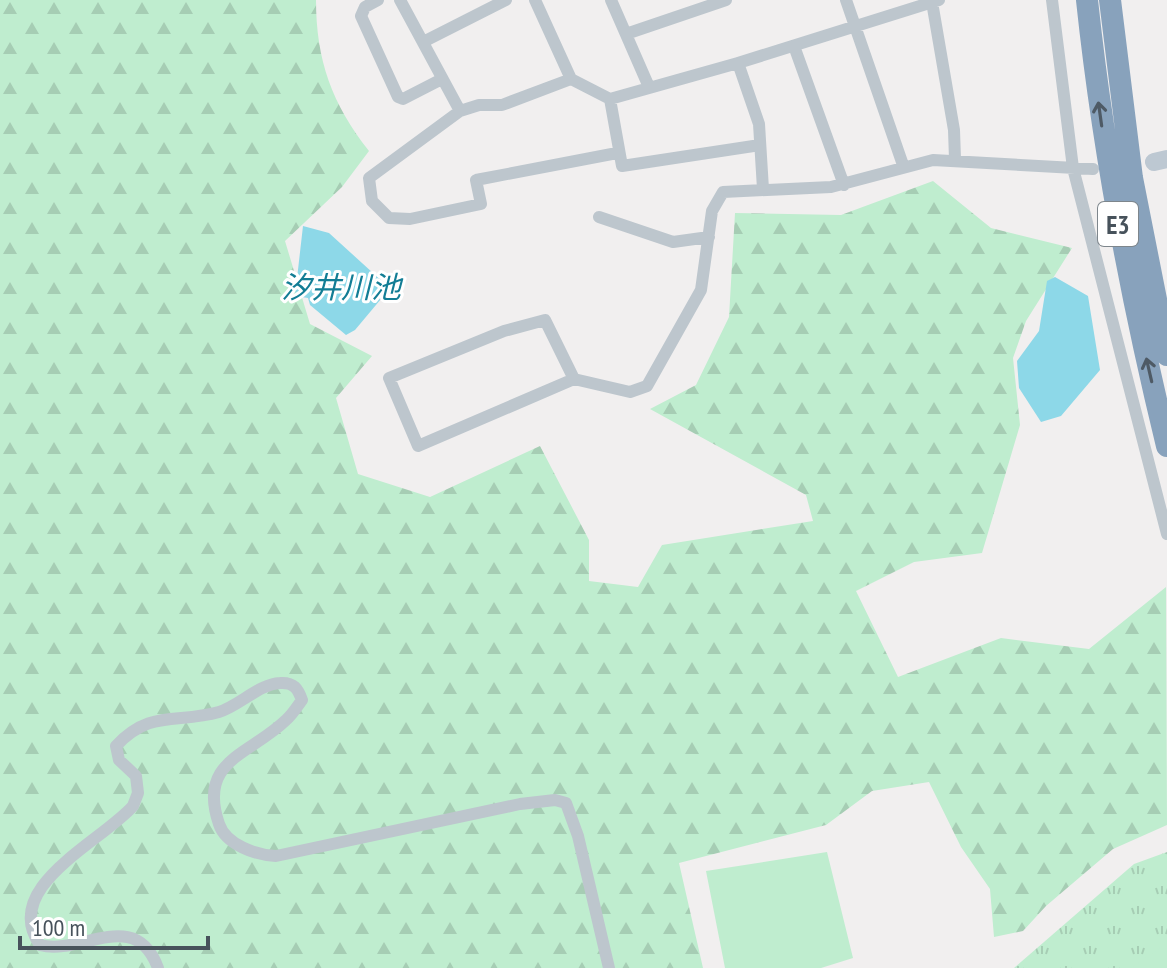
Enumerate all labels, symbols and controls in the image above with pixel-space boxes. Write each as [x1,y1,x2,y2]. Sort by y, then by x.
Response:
one-way arrow [1092,102,1107,128]
road number: E3 [1098,202,1138,246]
water label: 汐井川池 [281,267,404,306]
one-way arrow [1140,357,1155,383]
scale bar [20,900,208,950]
text: 100 m [32,912,85,943]

